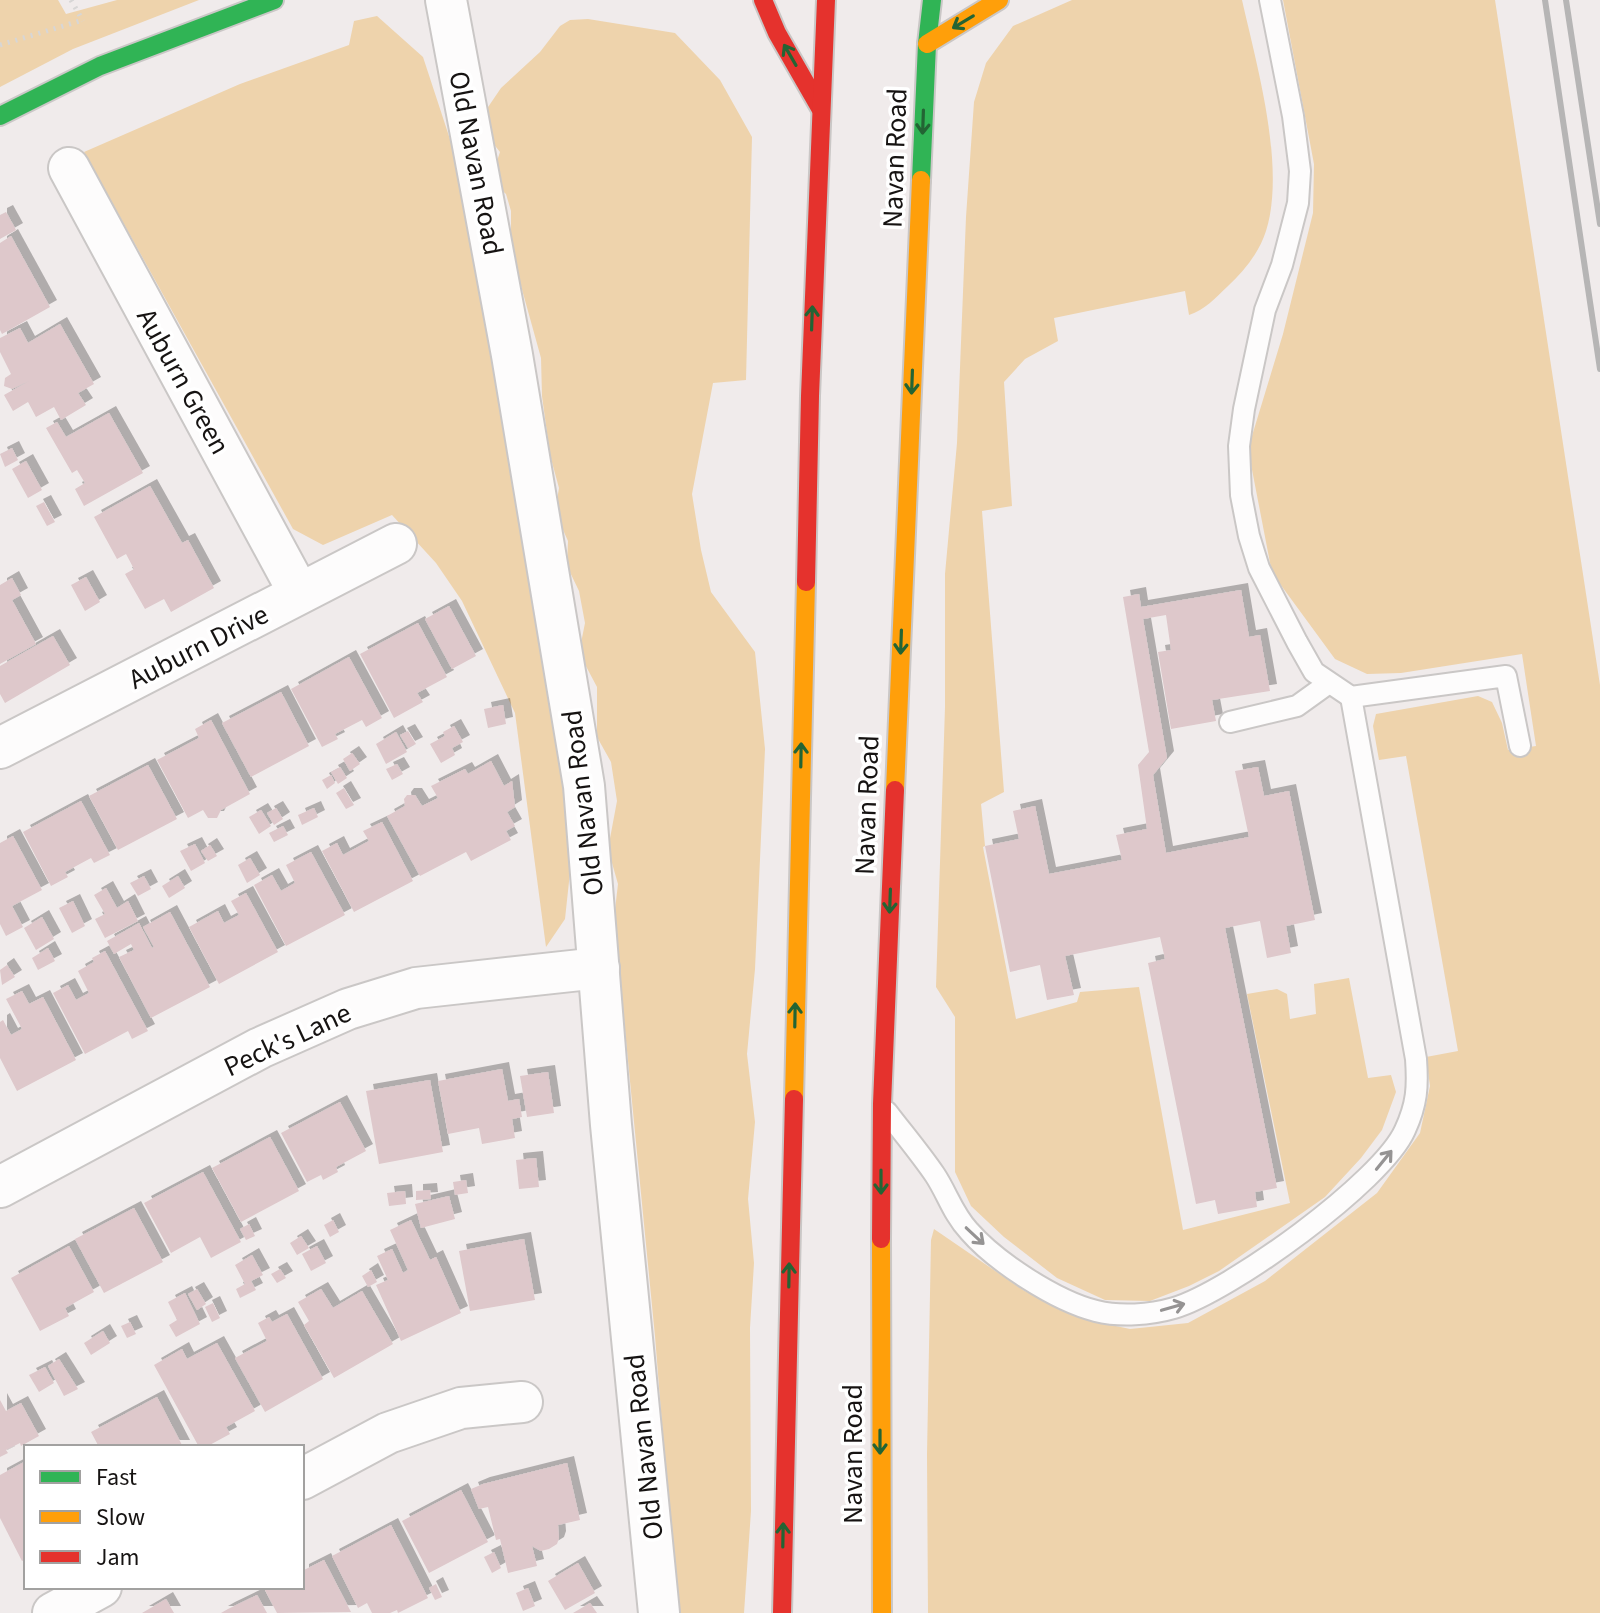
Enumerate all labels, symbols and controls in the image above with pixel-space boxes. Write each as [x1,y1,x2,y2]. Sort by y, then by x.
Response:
one-way arrow [952,14,975,30]
one-way arrow [781,44,797,67]
street label: Old Navan Road [439,68,513,259]
street label: Navan Road [873,87,917,229]
one-way arrow [916,108,931,135]
street label: Auburn Green [127,301,240,462]
one-way arrow [805,305,820,332]
one-way arrow [905,368,920,395]
street label: Auburn Drive [122,595,275,699]
one-way arrow [894,628,909,655]
street label: Old Navan Road [552,708,614,898]
street label: Navan Road [845,734,889,876]
one-way arrow [794,742,809,769]
one-way arrow [883,887,898,914]
street label: Peck's Lane [217,993,358,1087]
one-way arrow [787,1002,803,1029]
one-way arrow [1375,1149,1393,1170]
one-way arrow [873,1168,889,1195]
one-way arrow [964,1226,984,1244]
one-way arrow [781,1262,797,1289]
one-way arrow [1160,1299,1186,1314]
street label: Old Navan Road [614,1352,674,1542]
street label: Navan Road [833,1384,873,1524]
one-way arrow [872,1428,888,1455]
legend [24,1445,304,1589]
text: Fast [96,1460,137,1495]
text: Slow [96,1500,145,1535]
one-way arrow [775,1522,791,1549]
text: Jam [96,1540,140,1575]

